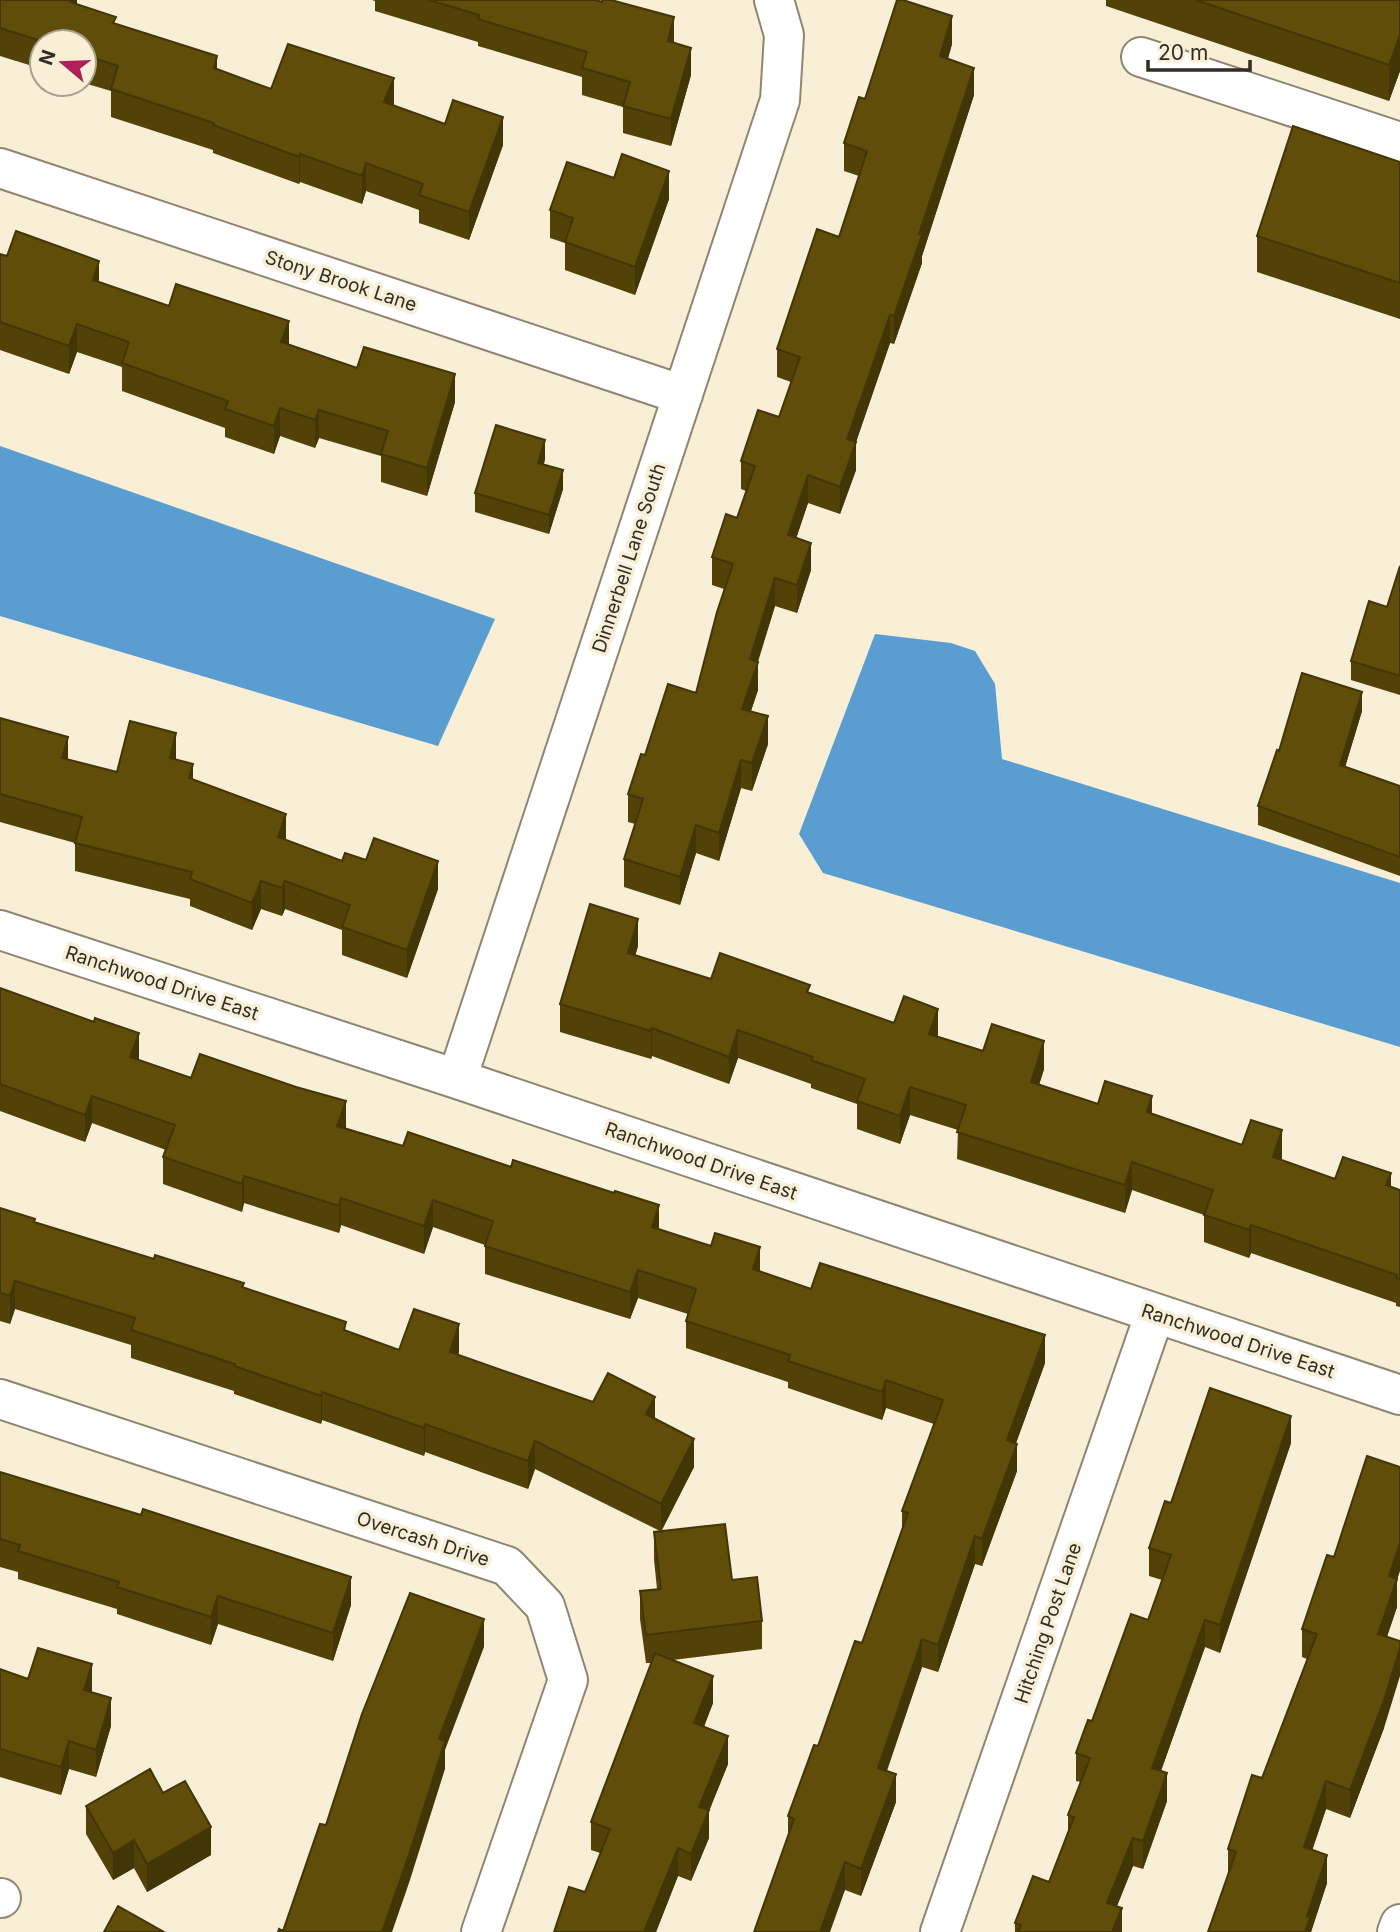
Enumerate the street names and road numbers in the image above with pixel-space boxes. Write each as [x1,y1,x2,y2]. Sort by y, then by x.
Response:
street label: Stony Brook Lane [262,246,420,316]
street label: Dinnerbell Lane South [587,460,671,656]
street label: Ranchwood Drive East [62,941,262,1025]
street label: Ranchwood Drive East [602,1117,800,1205]
street label: Ranchwood Drive East [1138,1299,1338,1383]
street label: Overcash Drive [354,1507,492,1571]
street label: Hitching Post Lane [1010,1540,1086,1706]

